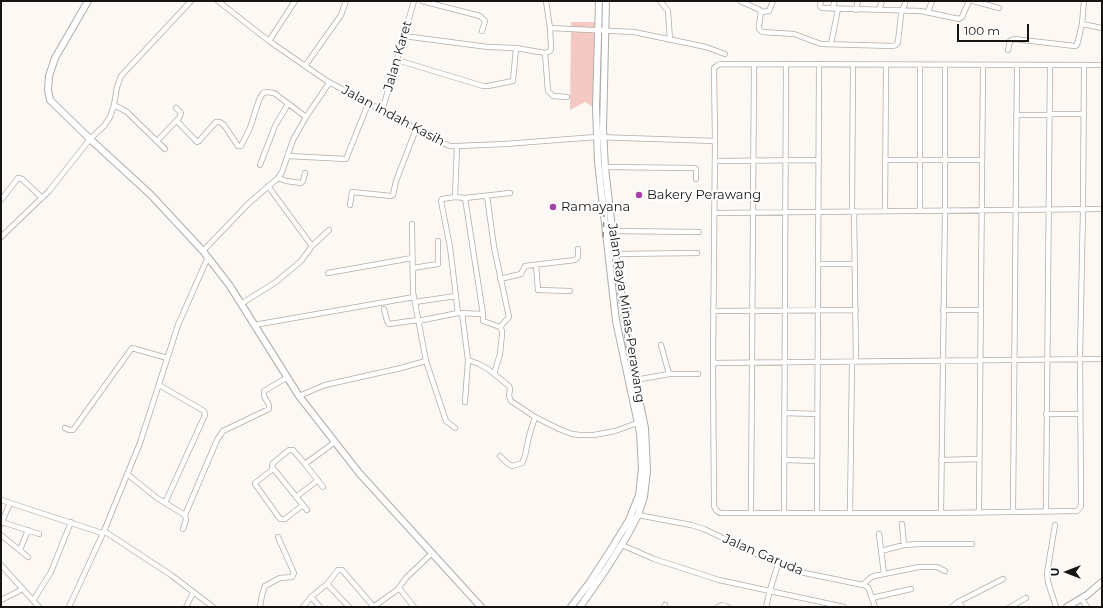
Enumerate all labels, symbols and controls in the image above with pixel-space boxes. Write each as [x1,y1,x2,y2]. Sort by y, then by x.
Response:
scale bar [959,16,1031,42]
street label: Jalan Karet [381,19,415,93]
text: 100 m [964,23,1000,38]
street label: Jalan Indah Kasih [339,82,447,150]
place label: Bakery Perawang [647,187,761,203]
marker: Bakery Perawang [634,190,644,200]
place label: Ramayana [561,199,630,215]
marker: Ramayana [548,202,558,212]
street label: Jalan Raya Minas-Perawang [604,222,648,404]
street label: Jalan Garuda [721,531,805,579]
north arrow [1047,552,1087,592]
text: U [1048,568,1062,576]

